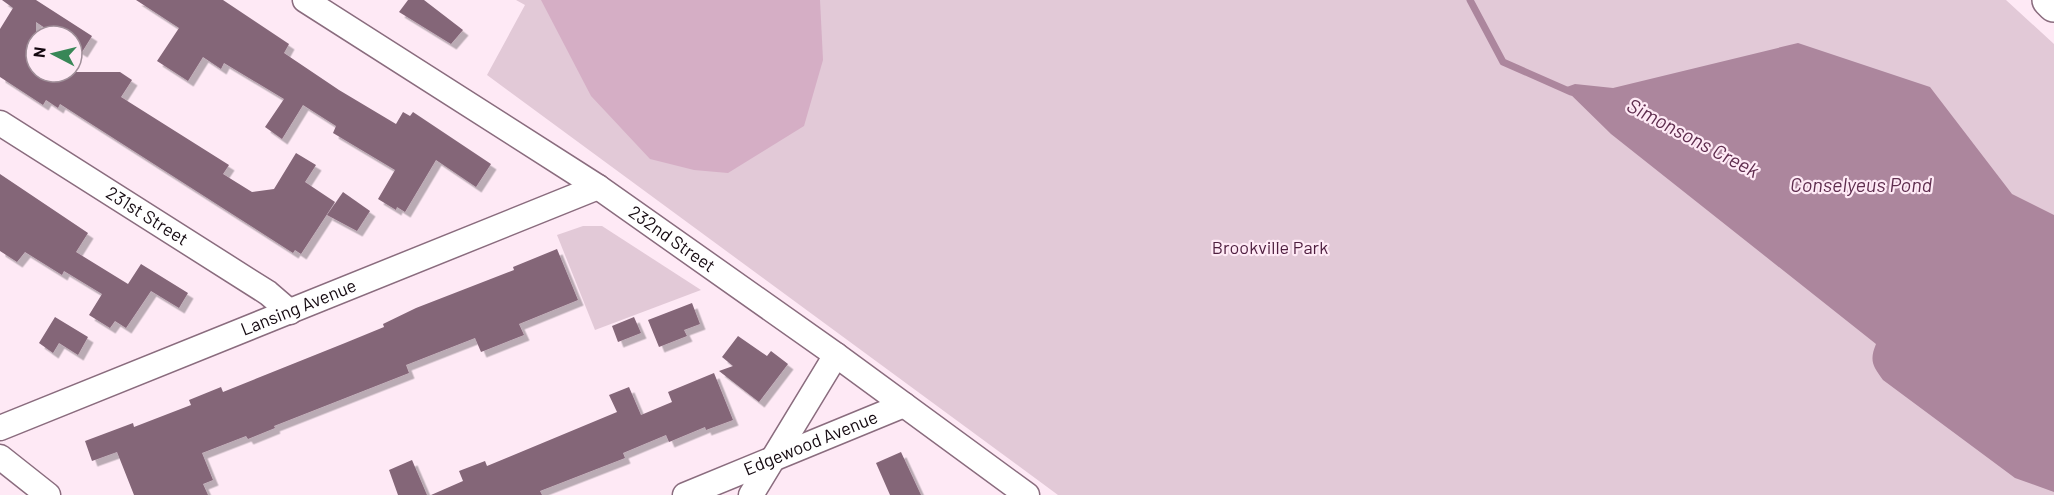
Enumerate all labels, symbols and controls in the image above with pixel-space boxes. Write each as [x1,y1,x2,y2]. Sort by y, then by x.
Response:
north arrow [24,24,84,84]
text: N [29,46,49,59]
water label: Simonsons Creek [1623,92,1764,182]
water label: Conselyeus Pond [1790,172,1932,196]
street label: 231st Street [102,181,193,250]
street label: 232nd Street [625,200,720,276]
park label: Brookville Park [1212,236,1328,258]
street label: Lansing Avenue [237,274,359,340]
street label: Edgewood Avenue [740,405,881,480]

